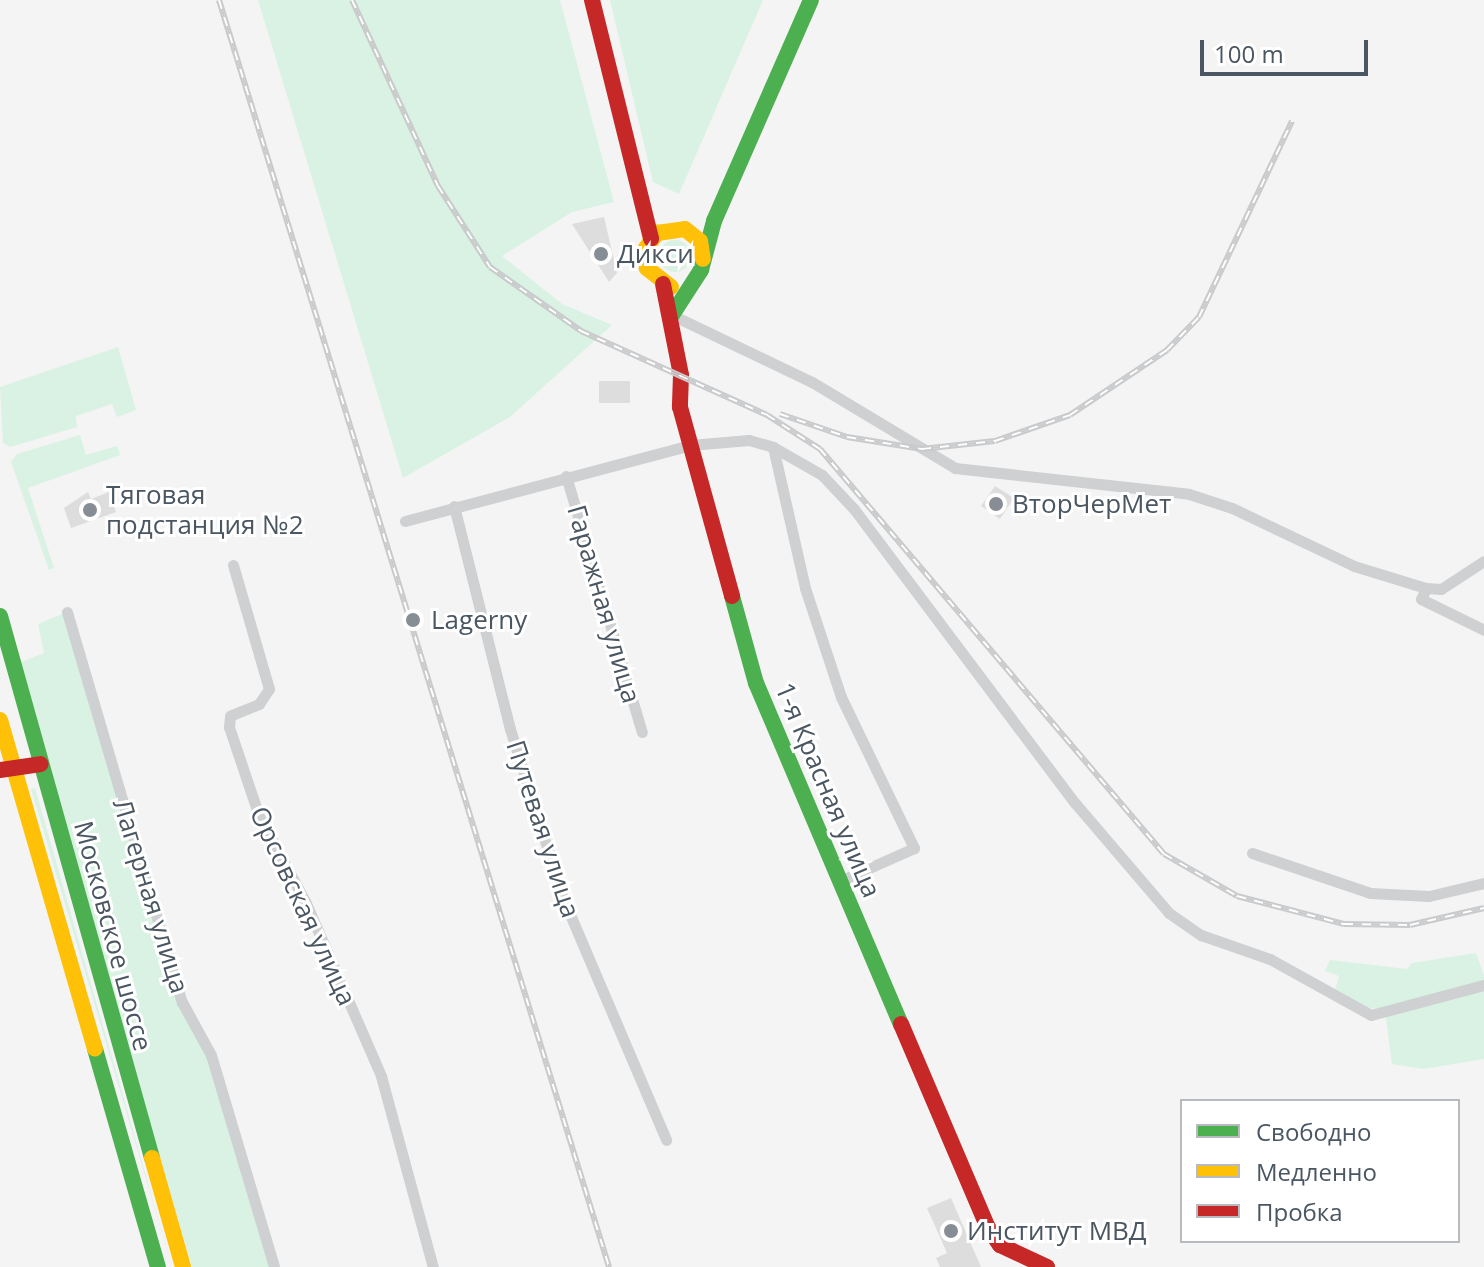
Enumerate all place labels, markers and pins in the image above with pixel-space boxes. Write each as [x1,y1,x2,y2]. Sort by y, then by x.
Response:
place label: Дикси [617,238,694,270]
marker: Дикси [592,245,610,263]
place label: Тяговая подстанция №2 [106,479,304,540]
place label: ВторЧерМет [1012,488,1171,520]
marker: ВторЧерМет [987,495,1005,513]
marker: Тяговая подстанция №2 [81,501,99,519]
place label: Lagerny [431,604,527,636]
marker: Lagerny [402,609,424,631]
place label: Институт МВД [967,1215,1147,1247]
marker: Институт МВД [942,1222,960,1240]

